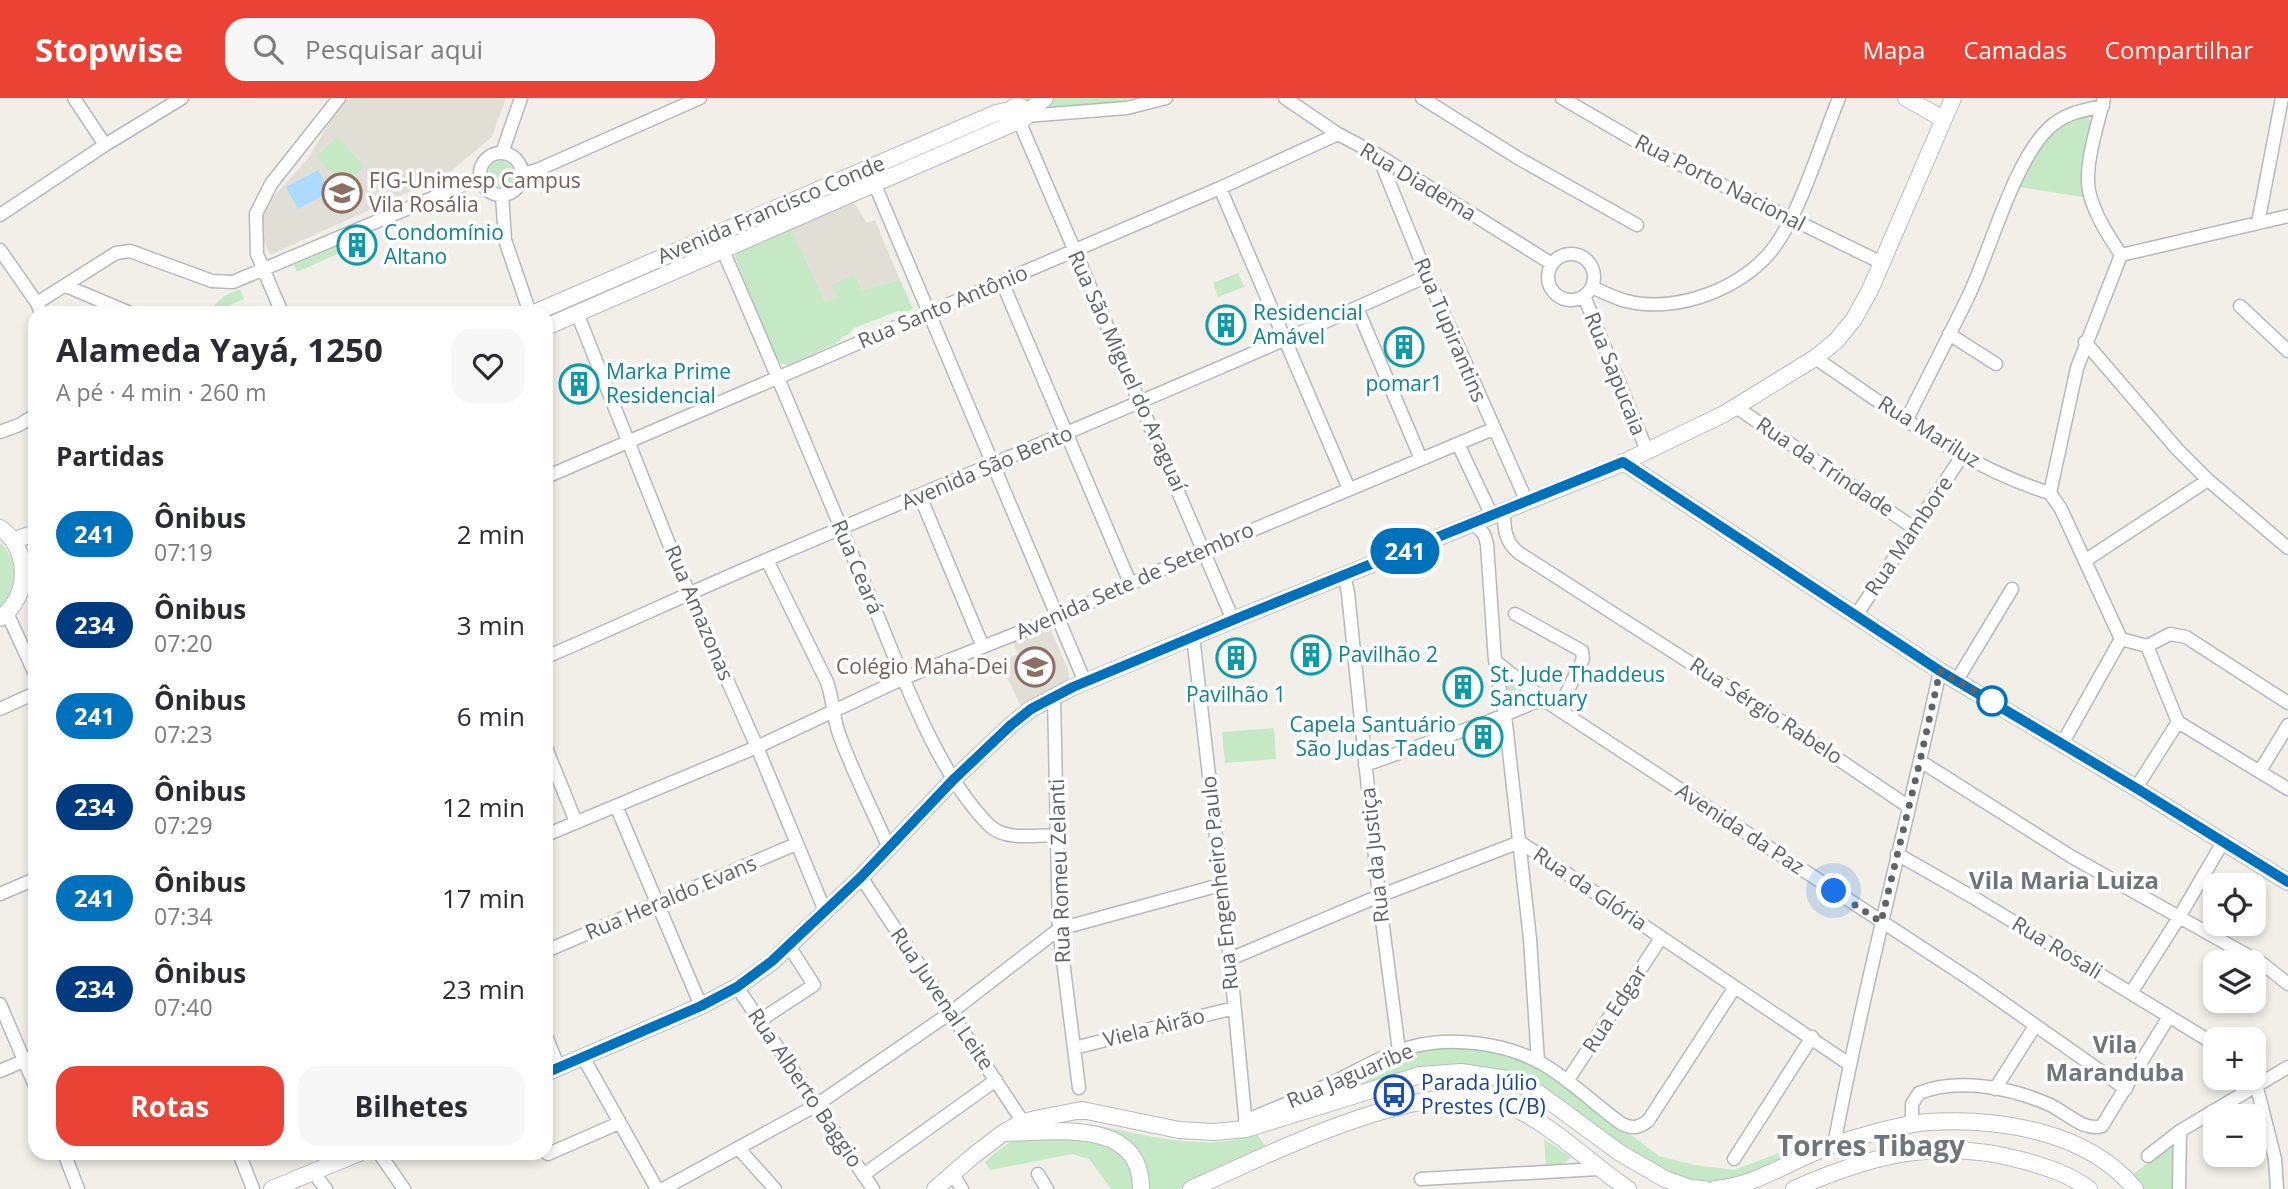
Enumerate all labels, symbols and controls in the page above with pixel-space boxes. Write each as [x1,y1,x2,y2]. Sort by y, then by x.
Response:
search box [225,18,715,81]
text: Stopwise [35,27,183,72]
icon: search [249,30,287,68]
text: Pesquisar aqui [305,31,483,67]
text: Mapa [1862,33,1925,66]
text: Camadas [1963,33,2067,66]
text: Compartilhar [2105,33,2253,66]
street label: Rua Porto Nacional [1630,127,1810,237]
street label: Rua Diadema [1355,135,1482,227]
street label: Avenida Francisco Conde [653,148,889,270]
place label: FIG-Unimesp Campus Vila Rosália [369,166,581,218]
school or university icon: FIG-Unimesp Campus Vila Rosália [321,172,363,214]
place label: Condomínio Altano [384,218,504,270]
building icon: Condomínio Altano [336,224,378,266]
street label: Rua São Miguel do Araguaí [1062,246,1194,496]
street label: Rua Tupirantins [1408,253,1494,406]
street label: Rua Santo Antônio [854,258,1032,354]
place label: Residencial Amável [1253,298,1363,350]
building icon: Residencial Amável [1205,304,1247,346]
street label: Rua Sapucaia [1578,308,1653,439]
building icon: pomar1 [1383,326,1425,368]
text: Alameda Yayá, 1250 [56,327,383,372]
button: heart [451,329,525,403]
place label: Marka Prime Residencial [606,357,731,409]
building icon: Marka Prime Residencial [558,363,600,405]
place label: pomar1 [1365,369,1443,397]
text: A pé · 4 min · 260 m [56,376,267,408]
street label: Rua Mariluz [1873,389,1986,474]
street label: Rua da Trindade [1751,410,1900,523]
street label: Avenida São Bento [897,418,1076,516]
text: Partidas [56,438,164,474]
street label: Rua Mambore [1858,470,1959,601]
text: Ônibus [154,500,246,536]
street label: Rua Ceará [826,515,890,618]
street label: Avenida Sete de Setembro [1011,515,1258,645]
text: 2 min [457,516,525,552]
text: 241 [74,517,115,550]
line badge: 241 [1365,528,1445,574]
text: 241 [1384,534,1426,567]
text: 07:19 [154,536,213,568]
street label: Rua Amazonas [659,541,741,685]
text: Ônibus [154,591,246,627]
text: 3 min [457,607,525,643]
text: 234 [74,608,115,641]
text: 07:20 [154,627,213,659]
building icon: Pavilhão 2 [1290,634,1332,676]
building icon: Pavilhão 1 [1215,637,1257,679]
place label: Pavilhão 2 [1338,640,1438,668]
school or university icon: Colégio Maha-Dei [1014,646,1056,688]
street label: Rua Sérgio Rabelo [1685,650,1848,770]
place label: Colégio Maha-Dei [836,652,1008,680]
place label: St. Jude Thaddeus Sanctuary [1490,660,1665,712]
building icon: St. Jude Thaddeus Sanctuary [1442,666,1484,708]
place label: Pavilhão 1 [1186,680,1286,708]
text: Ônibus [154,682,246,718]
unlabelled marker [1977,686,2007,716]
text: 6 min [457,698,525,734]
text: 241 [74,699,115,732]
place label: Capela Santuário São Judas Tadeu [1289,710,1456,762]
building icon: Capela Santuário São Judas Tadeu [1462,716,1504,758]
text: 07:23 [154,718,213,750]
text: Ônibus [154,773,246,809]
street label: Rua Engenheiro Paulo [1194,775,1244,992]
street label: Avenida da Paz [1671,776,1810,880]
street label: Rua Romeu Zelanti [1042,778,1076,964]
street label: Rua da Justiça [1353,786,1395,924]
text: 12 min [442,789,525,825]
text: 234 [74,790,115,823]
text: 07:29 [154,809,213,841]
street label: Rua da Glória [1528,840,1653,937]
street label: Rua Heraldo Evans [581,848,761,946]
district label: Vila Maria Luiza [1969,863,2159,896]
text: Ônibus [154,864,246,900]
your location [1816,873,1851,908]
map controls [2203,873,2266,1167]
button: locate [2203,873,2266,936]
text: 17 min [442,880,525,916]
text: 241 [74,881,115,914]
text: 07:34 [154,900,213,932]
street label: Rua Rosali [2007,909,2108,985]
street label: Rua Juvenal Leite [885,922,1001,1075]
button: layers [2203,950,2266,1013]
text: Ônibus [154,955,246,991]
street label: Rua Edgar [1575,959,1653,1058]
text: 23 min [442,971,525,1007]
text: 234 [74,972,115,1005]
text: 07:40 [154,991,213,1023]
street label: Viela Airão [1100,1001,1207,1053]
street label: Rua Alberto Baggio [742,1002,870,1173]
district label: Vila Maranduba [2046,1027,2184,1088]
button: + [2203,1027,2266,1090]
street label: Rua Jaguaribe [1282,1036,1417,1114]
button: Rotas [56,1066,284,1146]
button: Bilhetes [298,1066,525,1146]
place label: Parada Júlio Prestes (C/B) [1421,1068,1546,1120]
bus stop icon: Parada Júlio Prestes (C/B) [1373,1074,1415,1116]
button: − [2203,1104,2266,1167]
district label: Torres Tibagy [1777,1126,1965,1164]

